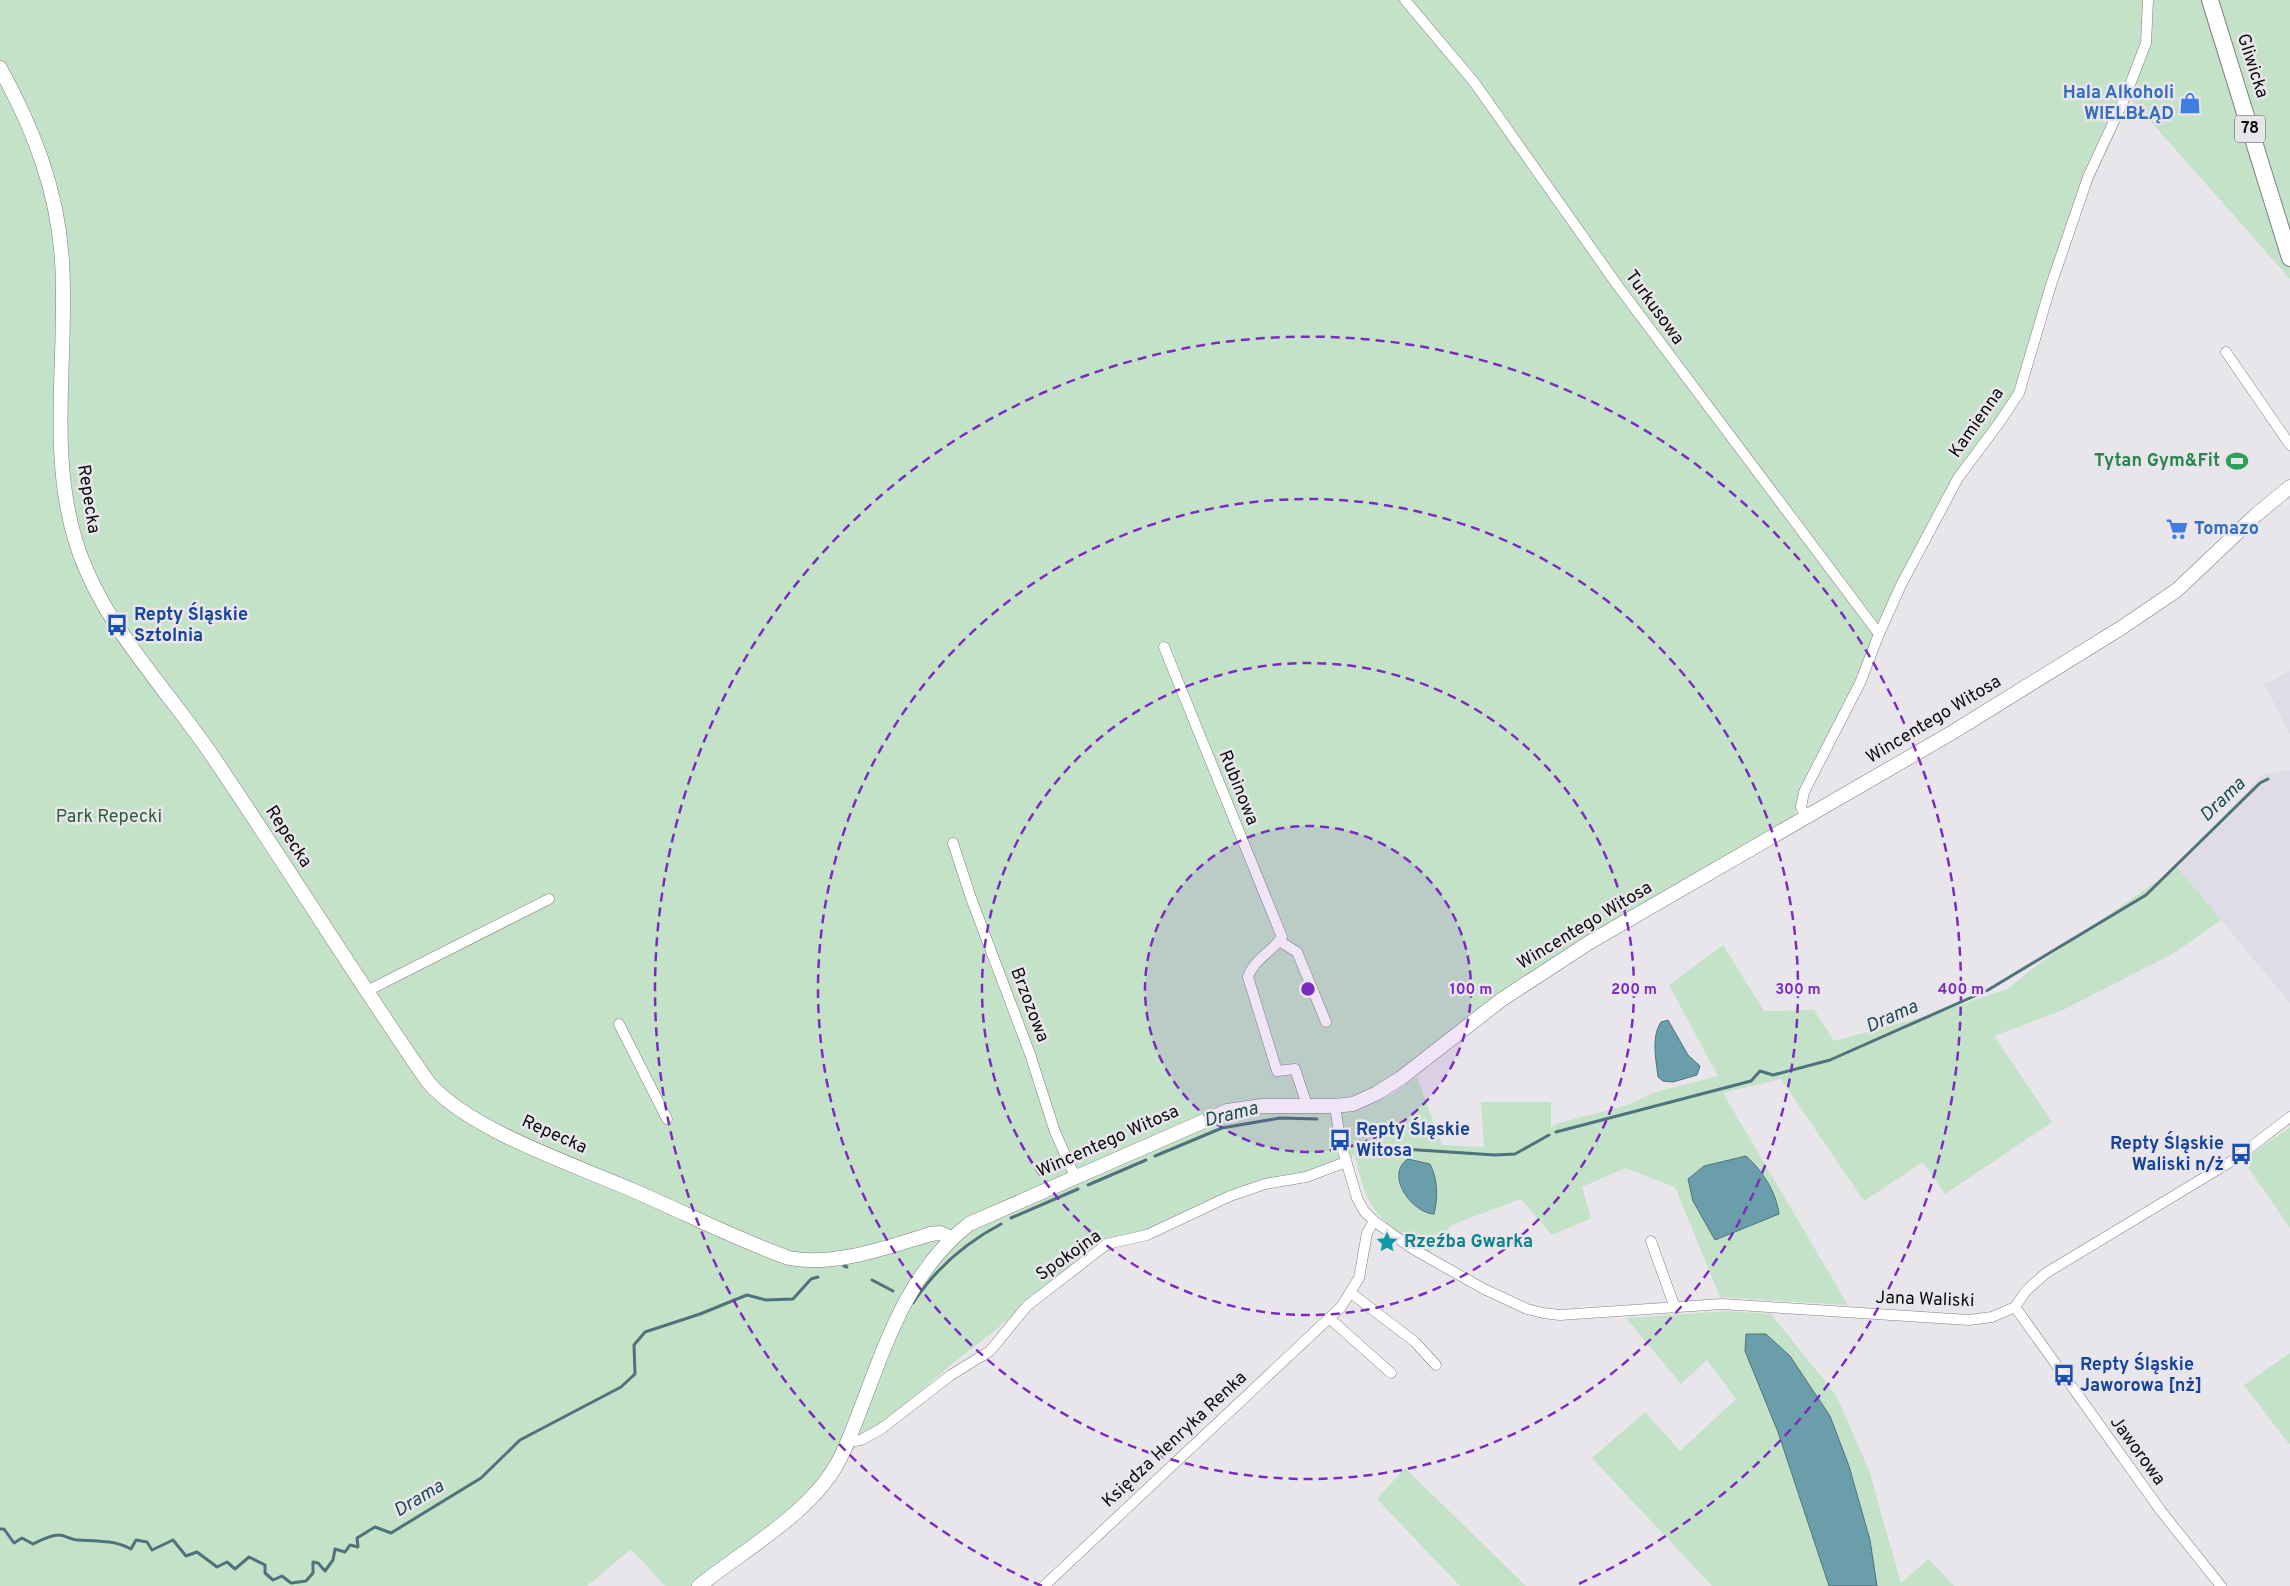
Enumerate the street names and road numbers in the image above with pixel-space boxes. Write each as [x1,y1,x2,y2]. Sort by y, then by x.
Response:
street label: Gliwicka [2231,31,2273,101]
road number: 78 [2235,116,2265,142]
street label: Turkusowa [1619,266,1689,350]
street label: Kamienna [1944,383,2010,463]
street label: Repecka [71,463,105,535]
street label: Wincentego Witosa [1862,671,2006,769]
street label: Rubinowa [1213,747,1263,829]
street label: Repecka [259,802,317,872]
street label: Wincentego Witosa [1513,877,1657,975]
street label: Brzozowa [1004,964,1054,1046]
street label: Wincentego Witosa [1033,1100,1183,1184]
street label: Repecka [518,1110,590,1160]
street label: Spokojna [1032,1225,1106,1287]
street label: Jana Waliski [1875,1287,1975,1313]
street label: Księdza Henryka Renka [1098,1367,1252,1513]
street label: Jaworowa [2104,1412,2170,1490]

